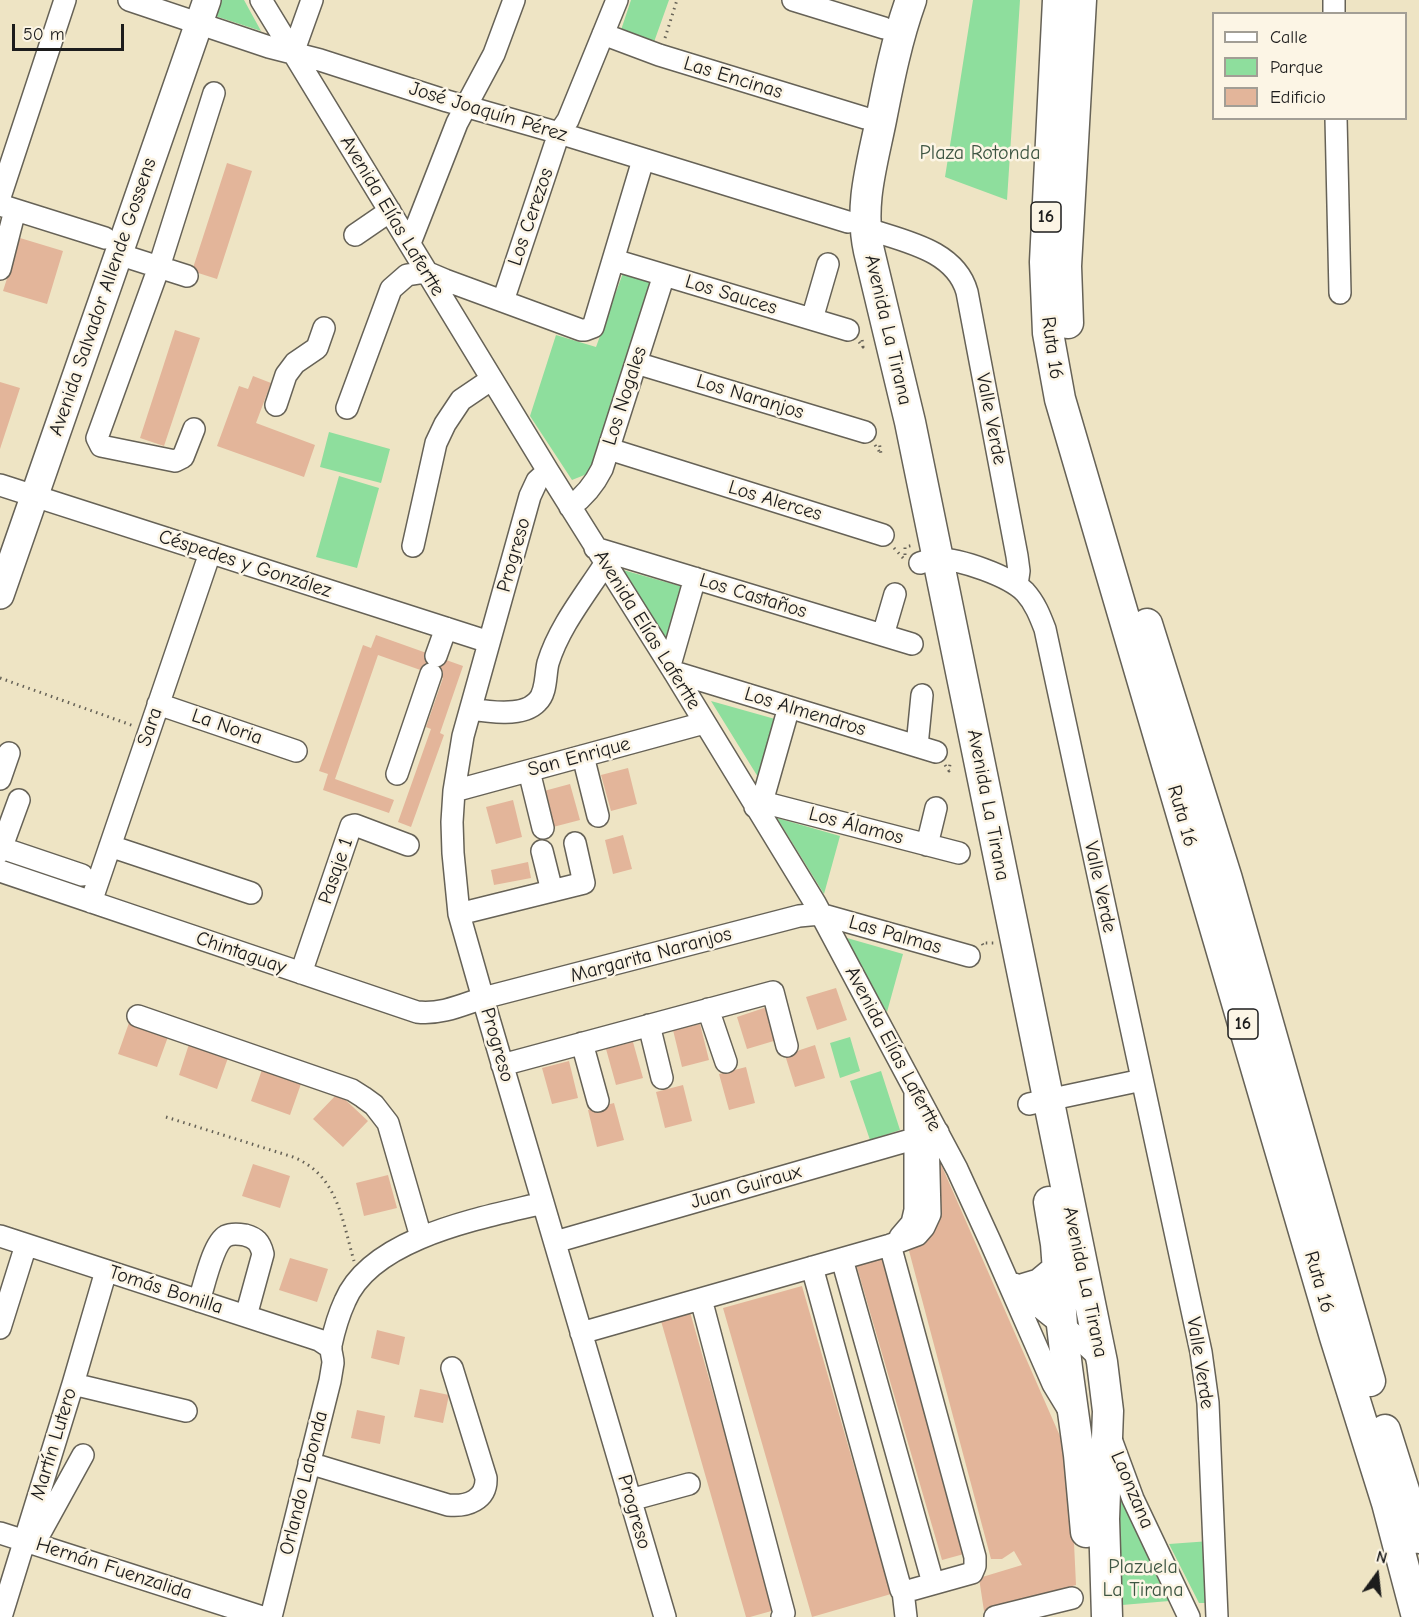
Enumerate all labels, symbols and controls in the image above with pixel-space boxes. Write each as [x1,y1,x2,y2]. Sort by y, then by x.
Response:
scale bar [15,12,128,50]
legend [1212,12,1407,120]
text: 50 m [23,24,65,45]
text: Calle [1270,27,1307,48]
street label: Las Encinas [681,52,785,104]
text: Parque [1270,57,1323,78]
street label: José Joaquín Pérez [406,77,570,147]
text: Edificio [1270,87,1326,108]
street label: Avenida Elías Lafertte [335,131,449,301]
park label: Plaza Rotonda [920,141,1040,165]
street label: Avenida Salvador Allende Gossens [44,155,162,439]
street label: Los Cerezos [503,165,559,269]
road number: 16 [1031,202,1061,232]
street label: Avenida La Tirana [859,252,917,408]
street label: Los Sauces [682,270,780,320]
street label: Ruta 16 [1036,315,1068,381]
street label: Los Nogales [598,344,652,448]
street label: Los Naranjos [693,369,807,425]
street label: Valle Verde [970,371,1012,467]
street label: Los Alerces [725,475,825,527]
street label: Progreso [492,515,536,595]
street label: Céspedes y González [156,525,334,603]
street label: Avenida Elías Lafertte [588,546,706,714]
street label: Los Castaños [696,568,810,624]
street label: Los Almendros [741,682,869,742]
street label: La Noria [188,704,266,750]
street label: Sara [132,705,168,749]
street label: Avenida La Tirana [962,727,1014,883]
street label: San Enrique [525,732,633,782]
street label: Ruta 16 [1162,782,1202,850]
street label: Los Álamos [806,802,906,850]
street label: Pasaje 1 [313,835,359,907]
street label: Valle Verde [1079,839,1121,935]
street label: Las Palmas [846,910,944,960]
street label: Margarita Naranjos [568,922,734,988]
street label: Chintaguay [193,926,289,980]
street label: Avenida Elías Lafertte [839,963,947,1135]
street label: Progreso [475,1005,519,1085]
road number: 16 [1228,1009,1258,1039]
street label: Juan Guiraux [688,1160,804,1214]
street label: Avenida La Tirana [1057,1204,1113,1360]
street label: Ruta 16 [1299,1248,1339,1316]
street label: Tomás Bonilla [106,1260,226,1320]
street label: Valle Verde [1181,1315,1219,1411]
street label: Martín Lutero [26,1385,82,1503]
street label: Orlando Labonda [274,1408,334,1558]
street label: Laonzana [1105,1448,1159,1532]
street label: Progreso [612,1472,656,1552]
street label: Hernán Fuenzalida [33,1532,195,1606]
north arrow [1347,1545,1407,1605]
text: N [1374,1548,1389,1568]
park label: Plazuela La Tirana [1103,1555,1183,1602]

